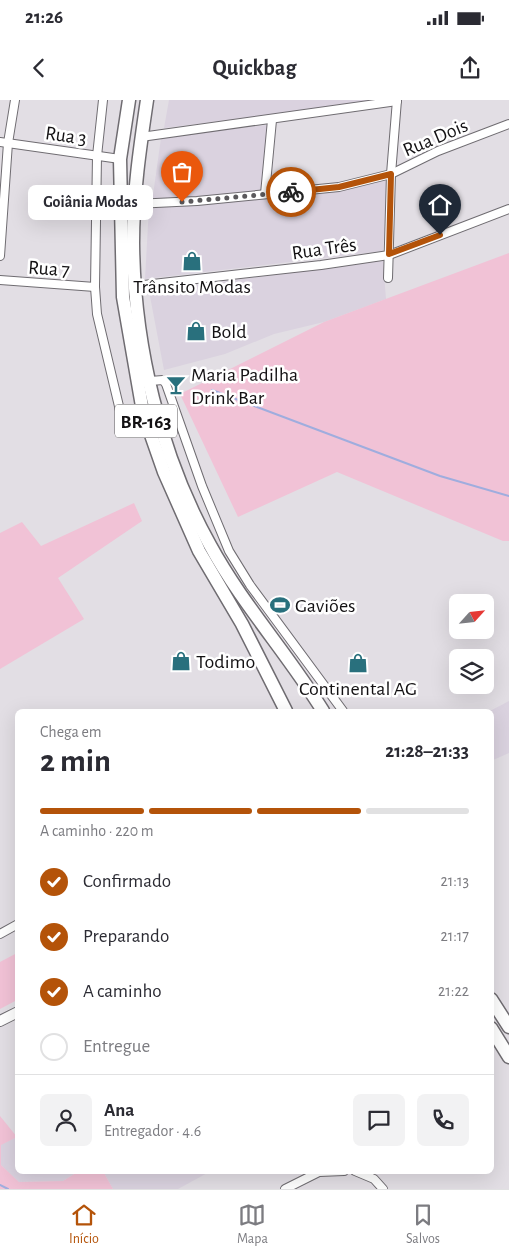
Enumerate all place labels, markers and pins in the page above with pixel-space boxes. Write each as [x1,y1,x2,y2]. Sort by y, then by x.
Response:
pin [161,151,203,202]
callout: Goiânia Modas [27,184,152,220]
pin [419,184,461,235]
shop icon: Trânsito Modas [181,250,203,272]
place label: Trânsito Modas [133,277,251,297]
shop icon: Bold [185,320,207,342]
place label: Bold [211,322,247,342]
place label: Maria Padilha Drink Bar [191,365,298,408]
bar icon: Maria Padilha Drink Bar [165,374,187,396]
sports icon: Gaviões [269,594,291,616]
place label: Gaviões [295,596,356,616]
shop icon: Todimo [170,650,192,672]
place label: Todimo [196,652,255,672]
shop icon: Continental AG [347,652,369,674]
place label: Continental AG [299,679,417,699]

